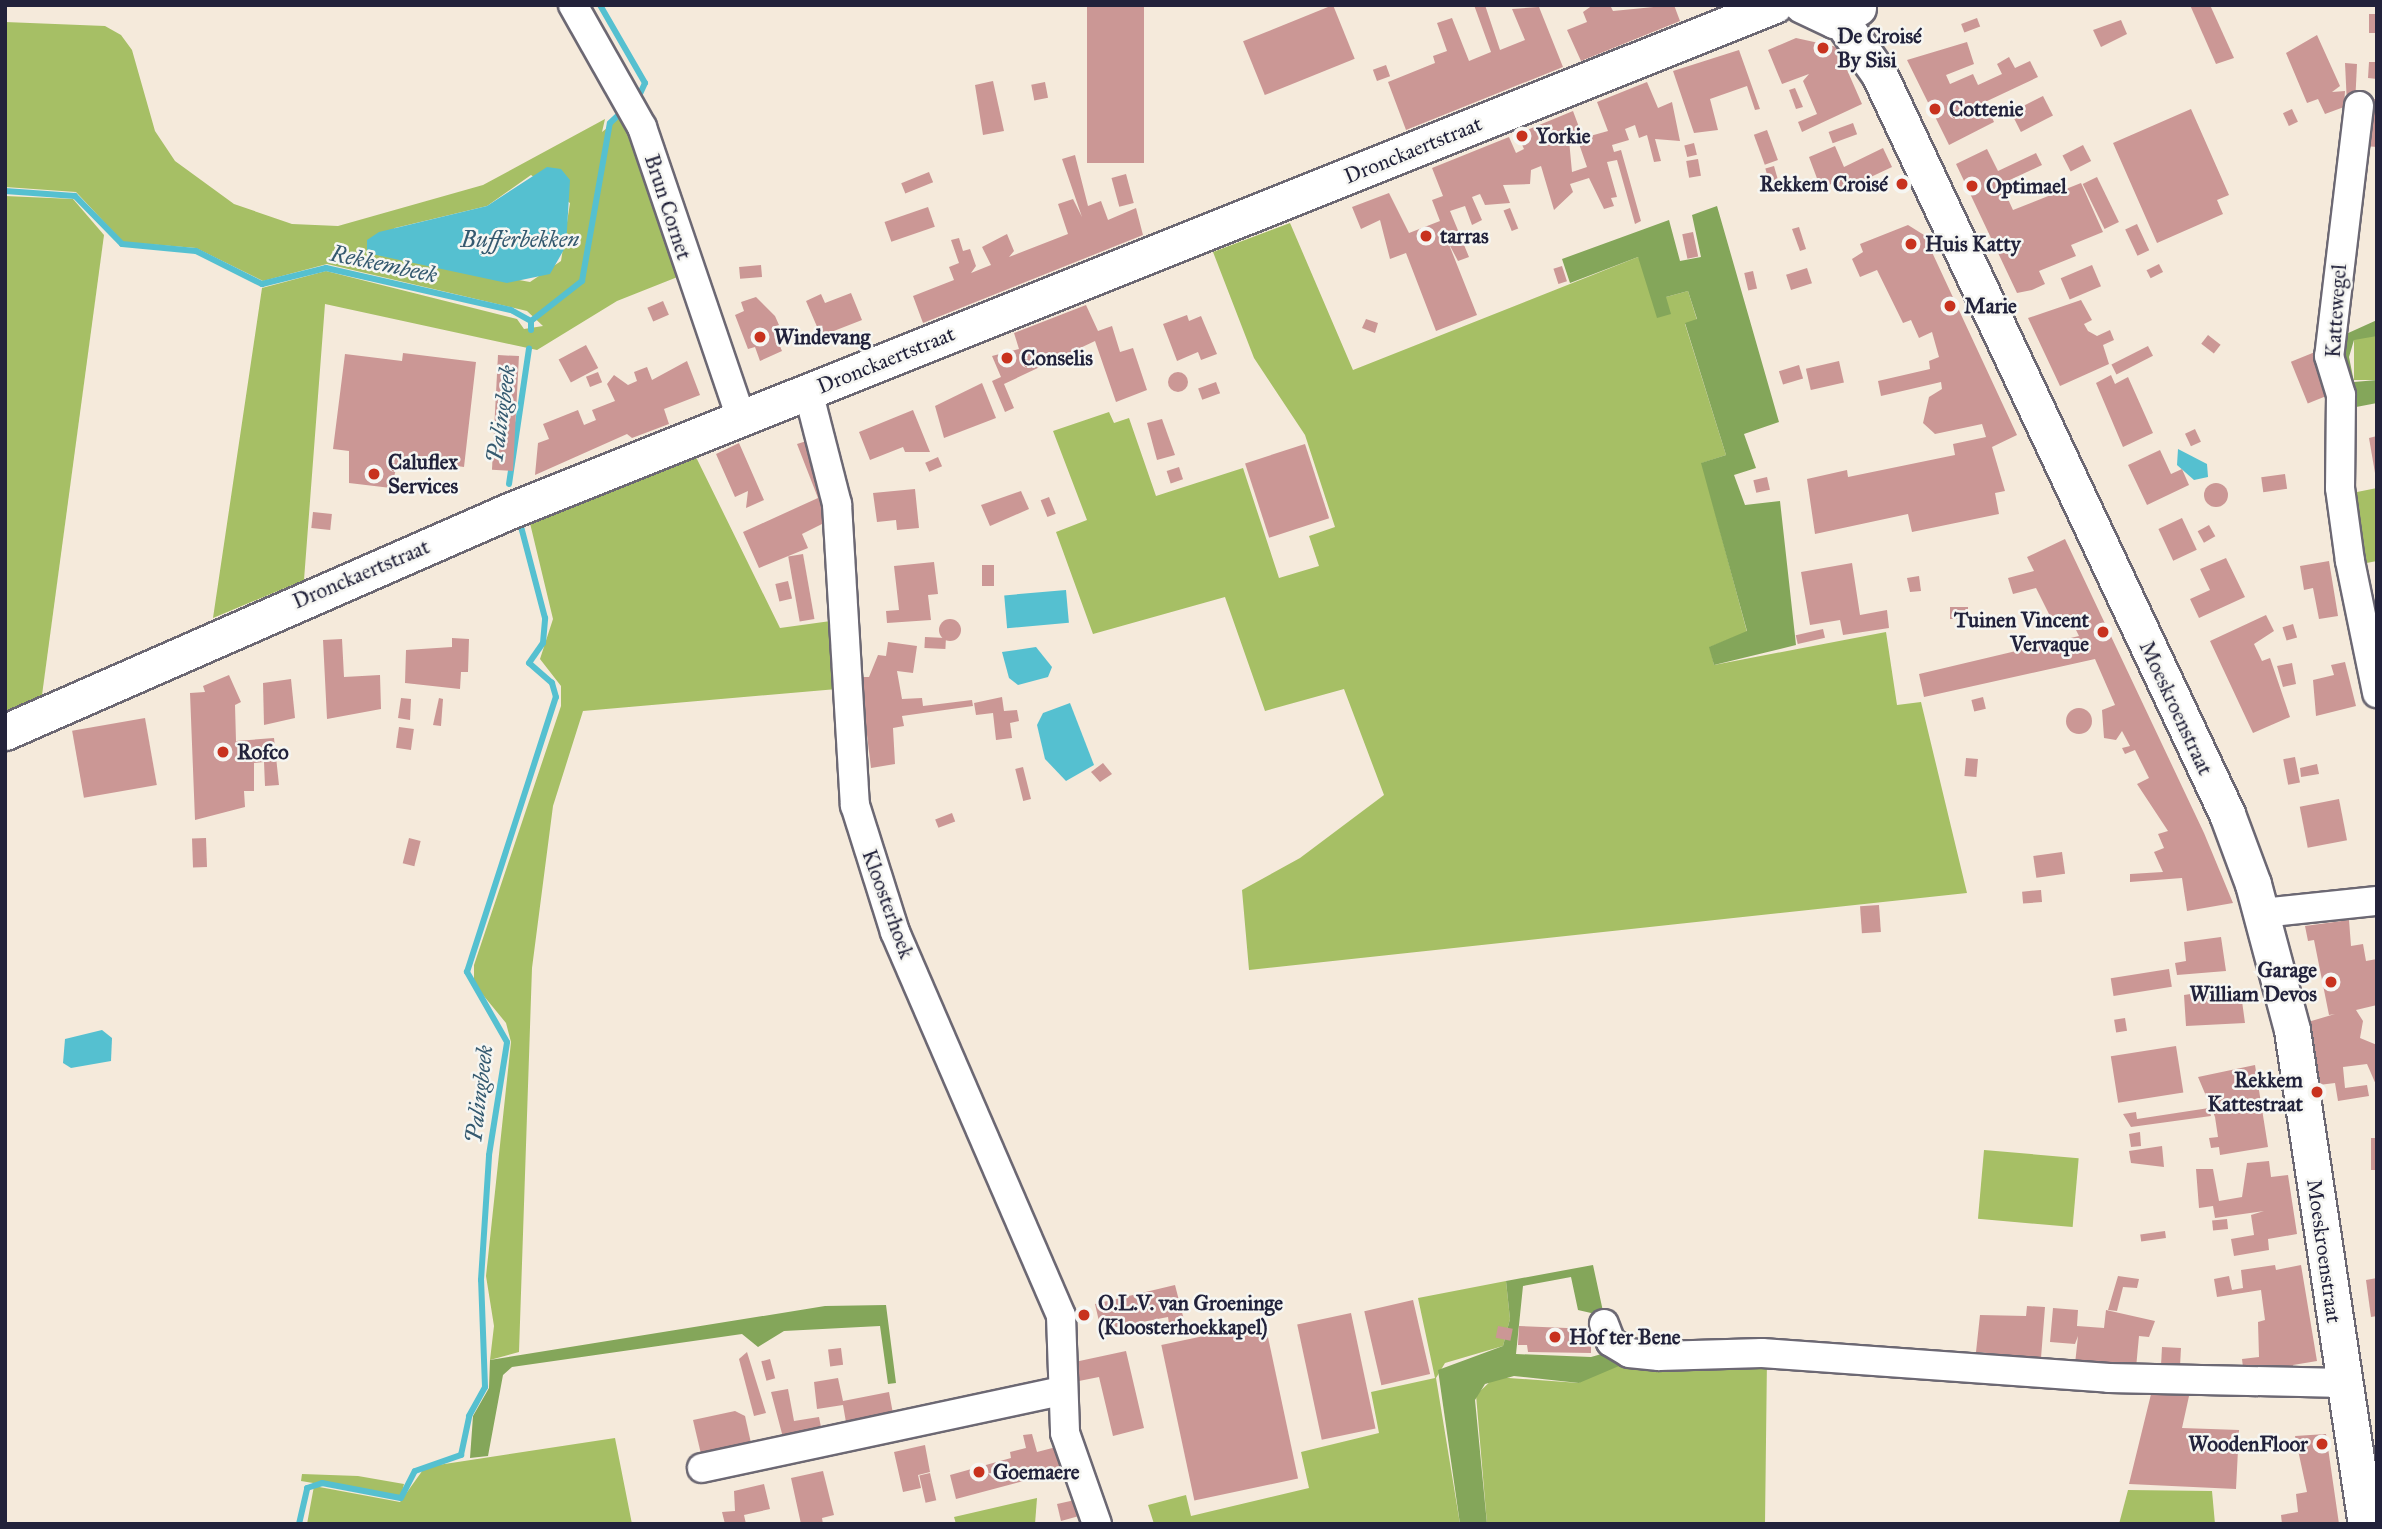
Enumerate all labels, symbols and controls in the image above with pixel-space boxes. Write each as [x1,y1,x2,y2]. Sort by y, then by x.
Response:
place label: De Croisé By Sisi [1837,23,1922,73]
marker: De Croisé By Sisi [1815,40,1831,56]
place label: Cottenie [1949,96,2023,122]
marker: Cottenie [1927,101,1943,117]
street label: Dronckaertstraat [1341,111,1485,189]
place label: Yorkie [1536,123,1590,149]
marker: Yorkie [1514,128,1530,144]
street label: Brun Cornet [639,151,697,263]
place label: Rekkem Croisé [1759,171,1888,197]
place label: Optimael [1986,173,2067,199]
marker: Rekkem Croisé [1894,176,1910,192]
marker: Optimael [1964,178,1980,194]
place label: tarras [1440,223,1489,249]
water label: Bufferbekken [461,225,579,253]
marker: tarras [1418,228,1434,244]
place label: Huis Katty [1925,231,2021,257]
marker: Huis Katty [1903,236,1919,252]
water label: Rekkembeek [328,239,440,289]
street label: Kattewegel [2320,263,2352,359]
place label: Marie [1964,293,2017,319]
marker: Marie [1942,298,1958,314]
street label: Dronckaertstraat [814,321,958,399]
place label: Windevang [774,324,870,350]
marker: Windevang [752,329,768,345]
place label: Conselis [1021,345,1093,371]
marker: Conselis [999,350,1015,366]
water label: Palingbeek [480,363,522,465]
place label: Caluflex Services [388,449,458,499]
marker: Caluflex Services [366,466,382,482]
street label: Dronckaertstraat [289,534,433,614]
place label: Tuinen Vincent Vervaque [1954,607,2089,657]
marker: Tuinen Vincent Vervaque [2095,624,2111,640]
street label: Moeskroenstraat [2134,637,2218,779]
place label: Rofco [237,739,289,765]
marker: Rofco [215,744,231,760]
street label: Kloosterhoek [857,846,919,962]
place label: Garage William Devos [2190,957,2317,1007]
marker: Garage William Devos [2323,974,2339,990]
water label: Palingbeek [459,1043,499,1145]
place label: Rekkem Kattestraat [2207,1067,2303,1117]
marker: Rekkem Kattestraat [2309,1084,2325,1100]
street label: Moeskroenstraat [2301,1177,2347,1325]
place label: O.L.V. van Groeninge (Kloosterhoekkapel) [1098,1290,1283,1340]
marker: O.L.V. van Groeninge (Kloosterhoekkapel) [1076,1307,1092,1323]
place label: Hof ter Bene [1569,1324,1681,1350]
marker: Hof ter Bene [1547,1329,1563,1345]
place label: WoodenFloor [2188,1431,2308,1457]
marker: WoodenFloor [2314,1436,2330,1452]
place label: Goemaere [993,1459,1080,1485]
marker: Goemaere [971,1464,987,1480]

